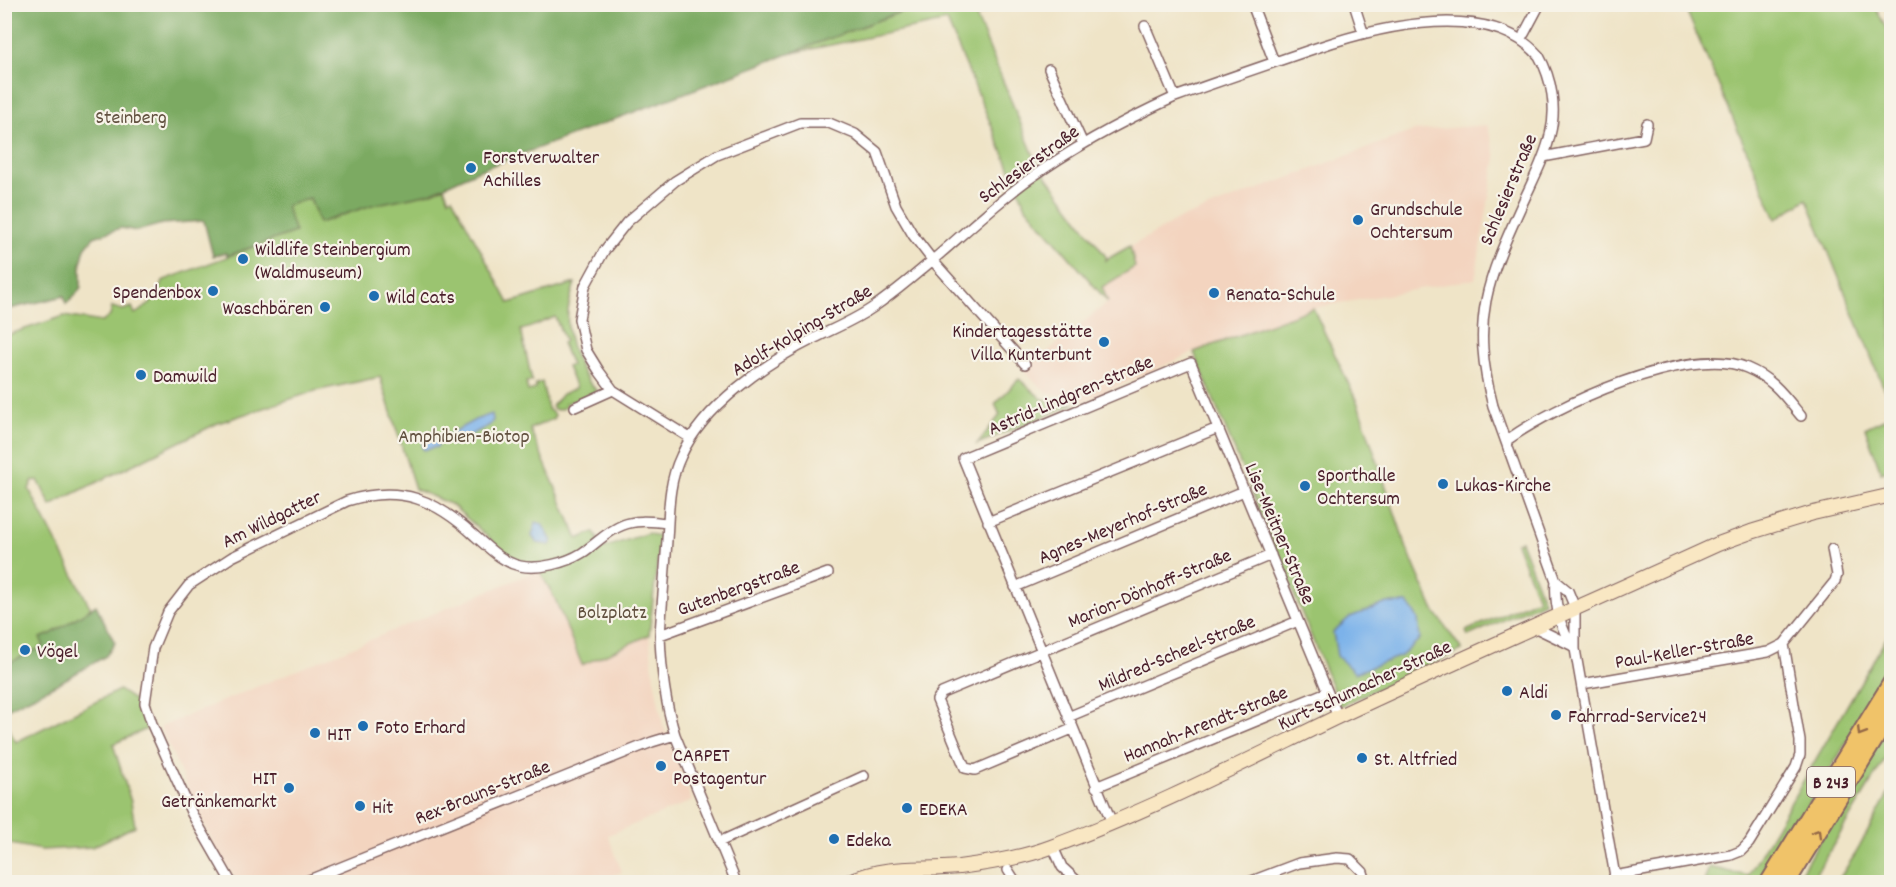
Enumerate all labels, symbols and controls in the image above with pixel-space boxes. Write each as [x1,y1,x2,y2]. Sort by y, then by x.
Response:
park label: Steinberg [95,105,167,133]
street label: Schlesierstraße [973,119,1086,212]
street label: Schlesierstraße [1474,130,1546,250]
place label: Forstverwalter Achilles [483,145,600,196]
marker: Forstverwalter Achilles [464,161,478,175]
place label: Grundschule Ochtersum [1370,197,1463,248]
marker: Grundschule Ochtersum [1351,213,1365,227]
place label: Wildlife Steinbergium (Waldmuseum) [255,237,411,288]
marker: Wildlife Steinbergium (Waldmuseum) [236,252,250,266]
street label: Adolf-Kolping-Straße [727,278,878,385]
place label: Spendenbox [113,280,202,308]
place label: Renata-Schule [1226,282,1335,310]
marker: Spendenbox [206,284,220,298]
place label: Wild Cats [386,285,455,313]
marker: Renata-Schule [1207,286,1221,300]
marker: Wild Cats [367,289,381,303]
place label: Waschbären [222,296,313,324]
marker: Waschbären [318,300,332,314]
place label: Kindertagesstätte Villa Kunterbunt [952,319,1092,370]
marker: Kindertagesstätte Villa Kunterbunt [1097,335,1111,349]
street label: Astrid-Lindgren-Straße [984,349,1158,444]
place label: Damwild [153,364,217,392]
marker: Damwild [134,368,148,382]
park label: Amphibien-Biotop [398,424,530,452]
street label: Lise-Meitner-Straße [1236,459,1321,609]
place label: Sporthalle Ochtersum [1317,463,1400,514]
place label: Lukas-Kirche [1455,473,1551,501]
street label: Agnes-Meyerhof-Straße [1034,476,1212,573]
marker: Lukas-Kirche [1436,477,1450,491]
marker: Sporthalle Ochtersum [1298,479,1312,493]
street label: Am Wildgatter [218,484,327,557]
street label: Marion-Dönhoff-Straße [1064,543,1237,637]
street label: Gutenbergstraße [674,555,804,625]
park label: Bolzplatz [577,600,647,628]
street label: Mildred-Scheel-Straße [1094,609,1260,701]
street label: Paul-Keller-Straße [1613,626,1756,678]
street label: Kurt-Schumacher-Straße [1274,634,1457,739]
place label: Vögel [37,639,78,667]
marker: Vögel [18,643,32,657]
street label: Hannah-Arendt-Straße [1120,680,1293,771]
place label: Aldi [1519,680,1548,708]
marker: Aldi [1500,684,1514,698]
place label: Fahrrad-Service24 [1568,704,1707,732]
marker: Fahrrad-Service24 [1549,708,1563,722]
place label: Foto Erhard [375,715,466,743]
marker: Foto Erhard [356,719,370,733]
place label: HIT [327,722,351,750]
marker: HIT [308,726,322,740]
one-way arrow [1857,726,1869,736]
place label: CARPET Postagentur [673,743,767,794]
place label: St. Altfried [1374,747,1457,775]
marker: St. Altfried [1355,751,1369,765]
street label: Rex-Brauns-Straße [411,754,555,834]
marker: CARPET Postagentur [654,759,668,773]
place label: HIT Getränkemarkt [161,766,277,817]
road number: B 243 [1807,767,1855,797]
marker: HIT Getränkemarkt [282,781,296,795]
place label: Hit [372,795,393,823]
place label: EDEKA [919,797,968,825]
marker: Hit [353,799,367,813]
marker: EDEKA [900,801,914,815]
place label: Edeka [846,828,891,856]
one-way arrow [1810,829,1822,839]
marker: Edeka [827,832,841,846]

